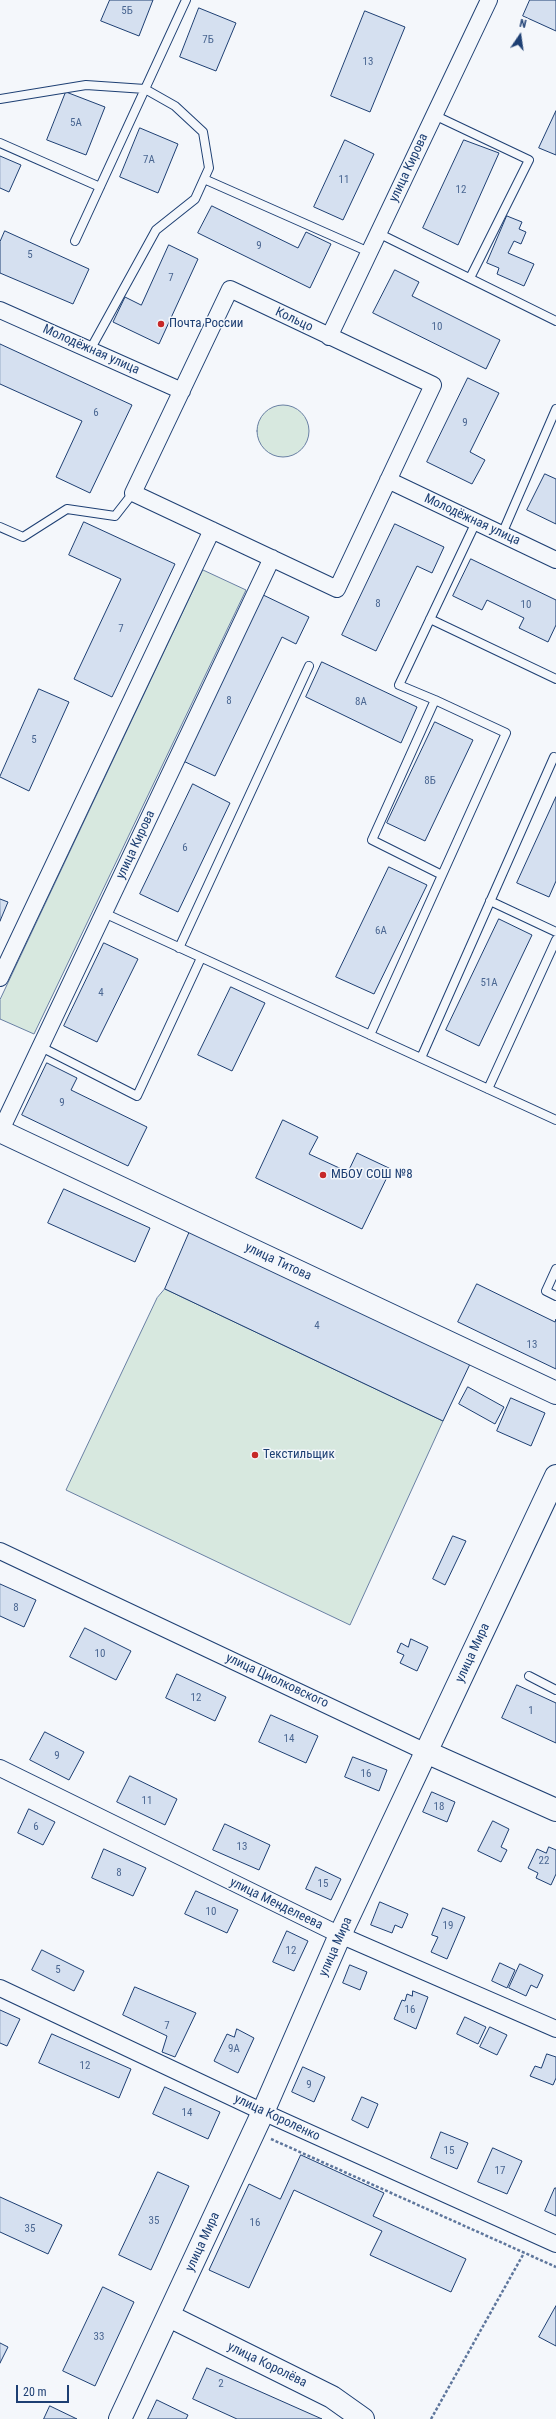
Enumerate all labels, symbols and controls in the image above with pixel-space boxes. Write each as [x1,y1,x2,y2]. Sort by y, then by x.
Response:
house number: 5Б [121,4,133,18]
north arrow [500,16,540,56]
text: N [518,17,528,31]
house number: 7Б [202,33,214,47]
house number: 13 [363,55,373,69]
house number: 5А [70,116,82,130]
street label: улица Кирова [386,131,432,205]
house number: 7А [143,153,155,167]
house number: 11 [339,173,349,187]
house number: 12 [456,183,466,197]
house number: 9 [256,239,262,253]
house number: 5 [27,248,33,262]
house number: 7 [168,271,174,285]
street label: Кольцо [273,305,315,335]
place label: Почта России [169,316,243,332]
marker: Почта России [156,319,166,329]
house number: 10 [432,320,442,334]
street label: Молодёжная улица [40,322,142,378]
house number: 6 [93,406,99,420]
house number: 9 [462,416,468,430]
street label: Молодёжная улица [421,491,523,549]
house number: 8 [375,597,381,611]
house number: 10 [521,598,531,612]
house number: 7 [118,622,124,636]
house number: 8 [226,694,232,708]
house number: 8А [355,695,367,709]
house number: 5 [31,733,37,747]
house number: 8Б [424,774,436,788]
street label: улица Кирова [113,808,159,882]
house number: 6 [182,841,188,855]
house number: 6А [375,924,387,938]
house number: 51А [480,976,498,990]
house number: 4 [98,986,104,1000]
house number: 9 [59,1096,65,1110]
place label: МБОУ СОШ №8 [331,1167,413,1183]
marker: МБОУ СОШ №8 [318,1170,328,1180]
street label: улица Титова [242,1240,314,1284]
house number: 4 [314,1319,320,1333]
house number: 13 [527,1338,537,1352]
place label: Текстильщик [263,1447,335,1463]
marker: Текстильщик [250,1450,260,1460]
house number: 8 [13,1601,19,1615]
street label: улица Мира [453,1621,493,1685]
house number: 10 [95,1647,105,1661]
street label: улица Циолковского [223,1650,331,1712]
house number: 12 [191,1691,201,1705]
house number: 1 [528,1704,534,1718]
house number: 14 [284,1732,294,1746]
house number: 9 [54,1749,60,1763]
house number: 16 [361,1767,371,1781]
house number: 11 [142,1794,152,1808]
house number: 18 [434,1800,444,1814]
house number: 6 [33,1820,39,1834]
house number: 13 [237,1840,247,1854]
house number: 22 [539,1854,549,1868]
house number: 8 [116,1866,122,1880]
street label: улица Менделеева [227,1875,325,1933]
house number: 15 [318,1877,328,1891]
house number: 10 [206,1905,216,1919]
street label: улица Мира [316,1915,356,1979]
house number: 19 [443,1919,453,1933]
house number: 12 [286,1944,296,1958]
house number: 5 [55,1963,61,1977]
house number: 16 [405,2003,415,2017]
house number: 7 [164,2019,170,2033]
house number: 9А [228,2042,240,2056]
house number: 12 [80,2059,90,2073]
house number: 9 [306,2078,312,2092]
street label: улица Короленко [232,2091,322,2145]
house number: 14 [182,2106,192,2120]
house number: 15 [444,2144,454,2158]
house number: 17 [495,2164,505,2178]
street label: улица Мира [183,2210,223,2274]
house number: 35 [149,2214,159,2228]
house number: 16 [250,2216,260,2230]
house number: 35 [25,2222,35,2236]
house number: 33 [94,2330,104,2344]
street label: улица Королёва [225,2339,309,2391]
scale bar [18,2377,71,2403]
house number: 2 [218,2377,224,2391]
text: 20 m [23,2385,47,2399]

